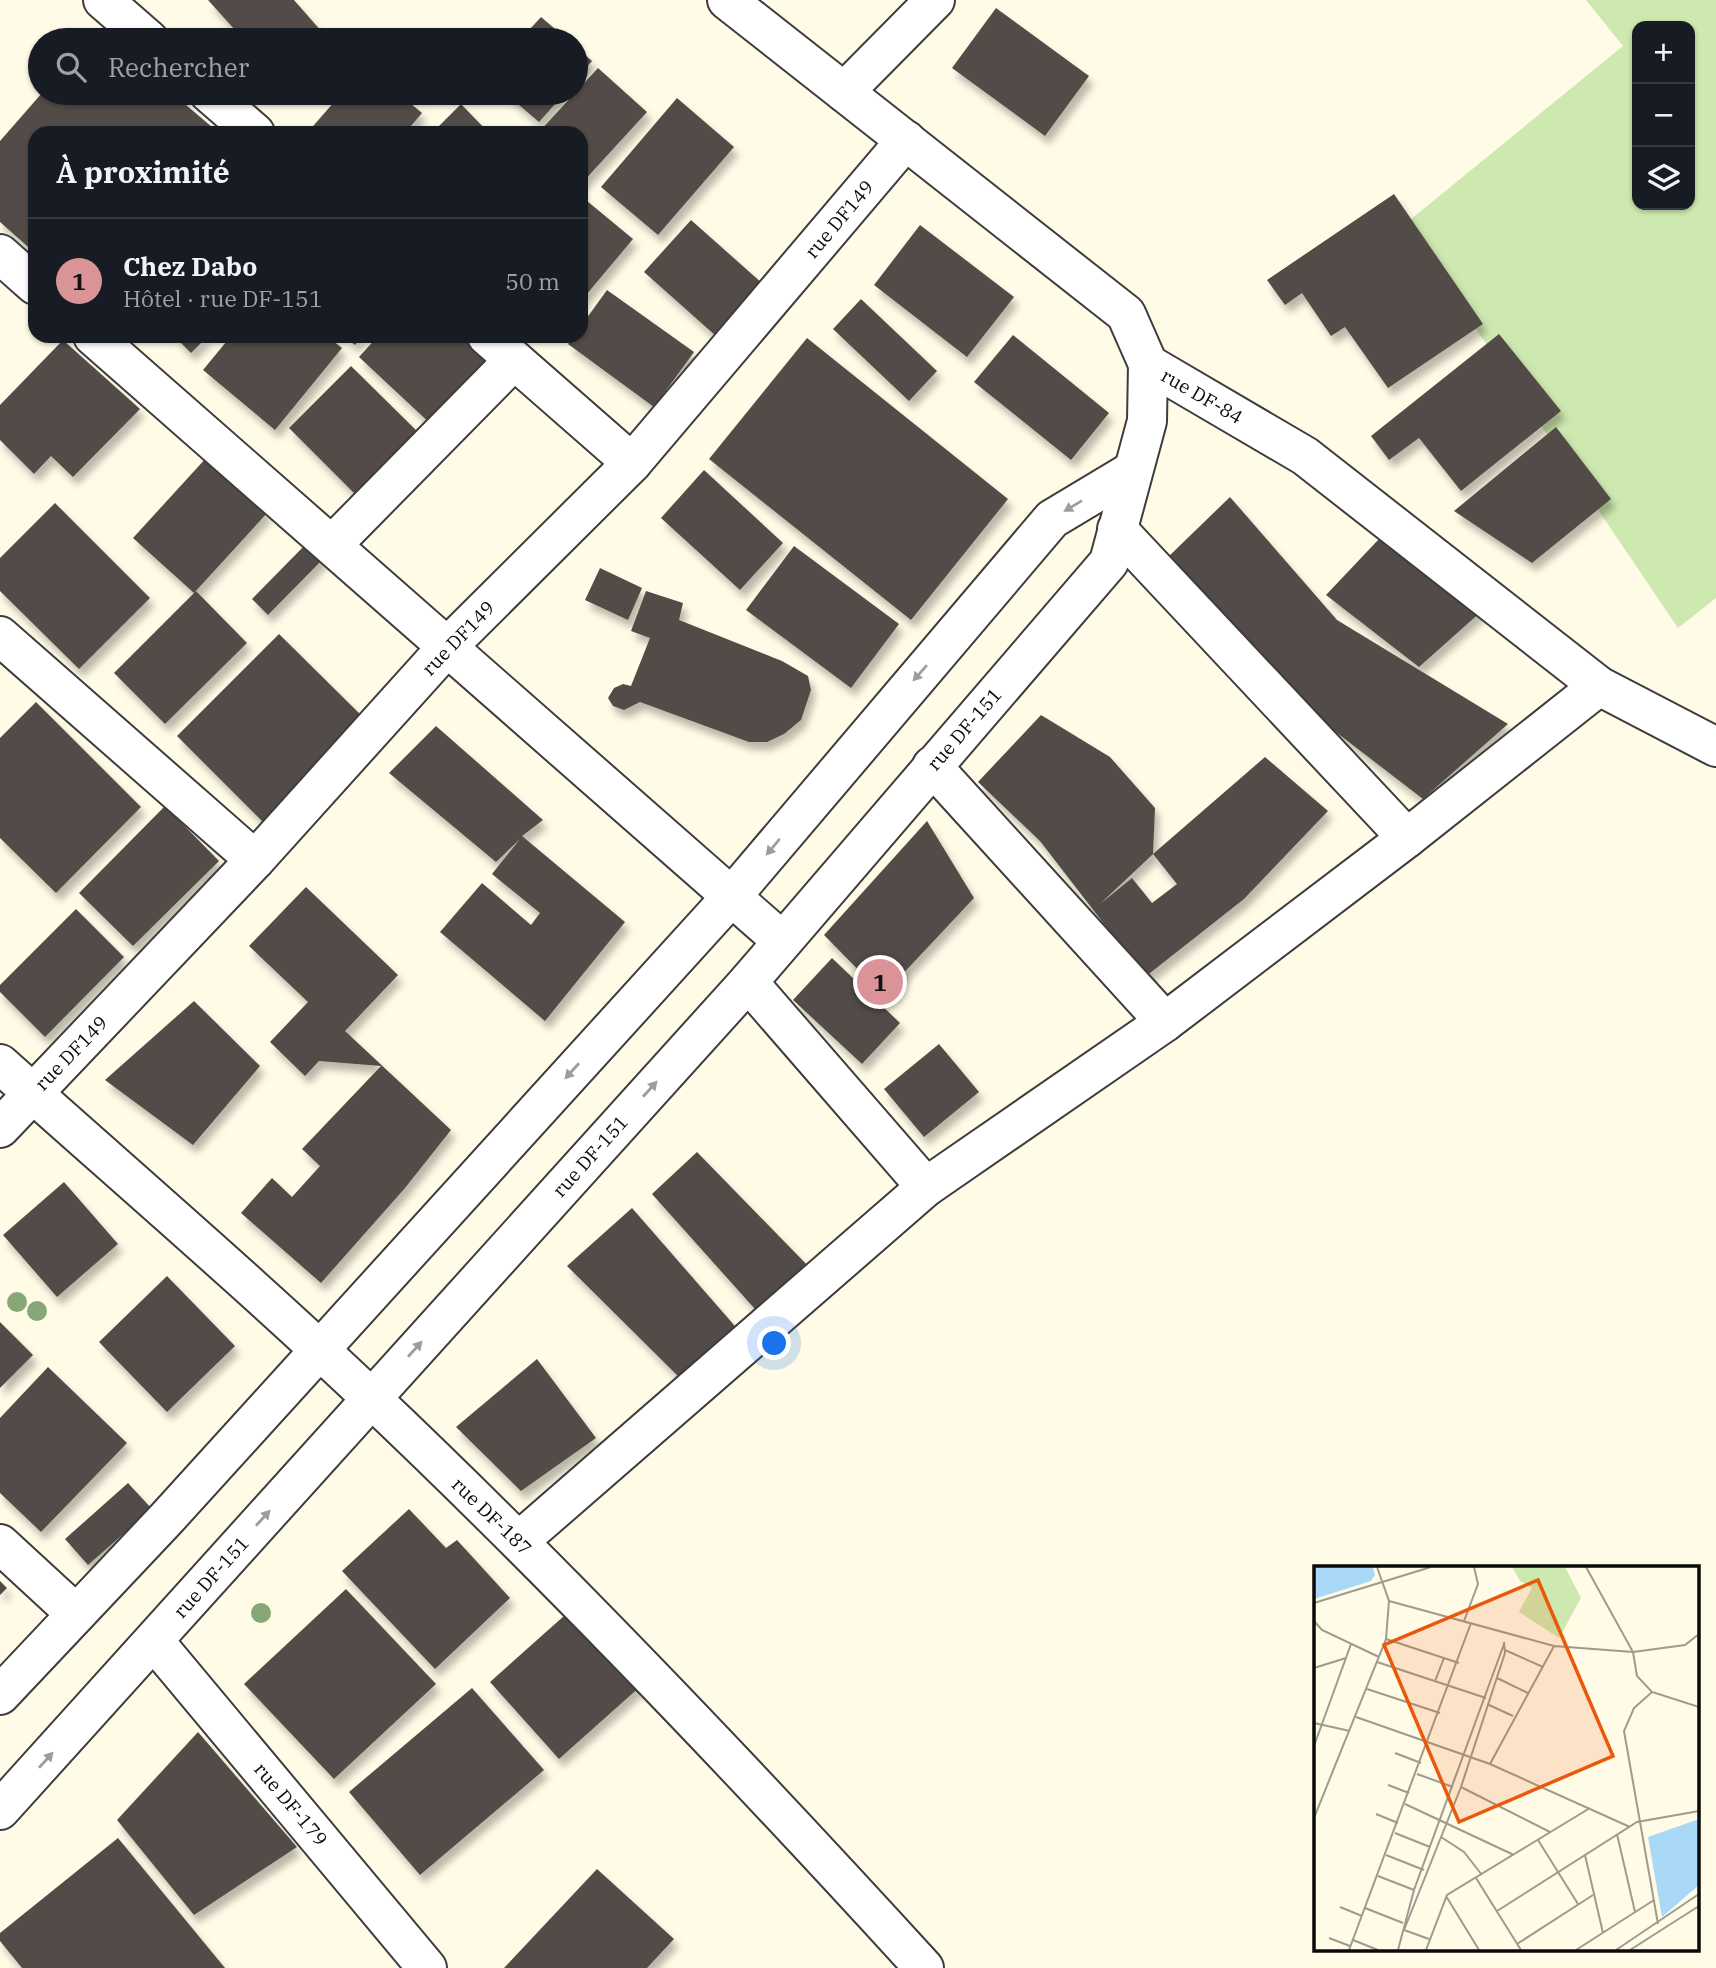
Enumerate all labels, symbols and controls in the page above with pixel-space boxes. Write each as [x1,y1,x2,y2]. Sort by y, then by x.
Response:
map controls [1632,21,1695,210]
button: + [1632,21,1695,84]
search box [28,28,588,105]
icon: search [52,48,90,86]
text: Rechercher [108,50,249,84]
button: − [1632,84,1695,147]
button: layers [1632,147,1695,210]
text: À proximité [56,152,230,191]
street label: rue DF149 [799,175,879,263]
text: Chez Dabo [123,249,257,283]
text: 1 [72,266,86,296]
text: 50 m [505,266,560,296]
text: Hôtel · rue DF-151 [123,283,323,313]
street label: rue DF-84 [1157,363,1247,429]
one-way arrow [1063,500,1082,513]
street label: rue DF149 [416,596,500,680]
one-way arrow [912,664,928,682]
street label: rue DF-151 [922,683,1006,775]
one-way arrow [766,838,781,855]
pin: 1 [857,956,903,1008]
street label: rue DF149 [29,1011,113,1095]
one-way arrow [564,1062,580,1080]
one-way arrow [642,1081,658,1098]
street label: rue DF-151 [547,1110,633,1202]
your location [757,1326,791,1360]
one-way arrow [407,1340,423,1357]
street label: rue DF-187 [447,1472,537,1560]
one-way arrow [255,1509,271,1527]
street label: rue DF-151 [168,1531,254,1623]
inset map [1314,1566,1698,1951]
one-way arrow [38,1751,54,1769]
street label: rue DF-179 [249,1757,333,1851]

